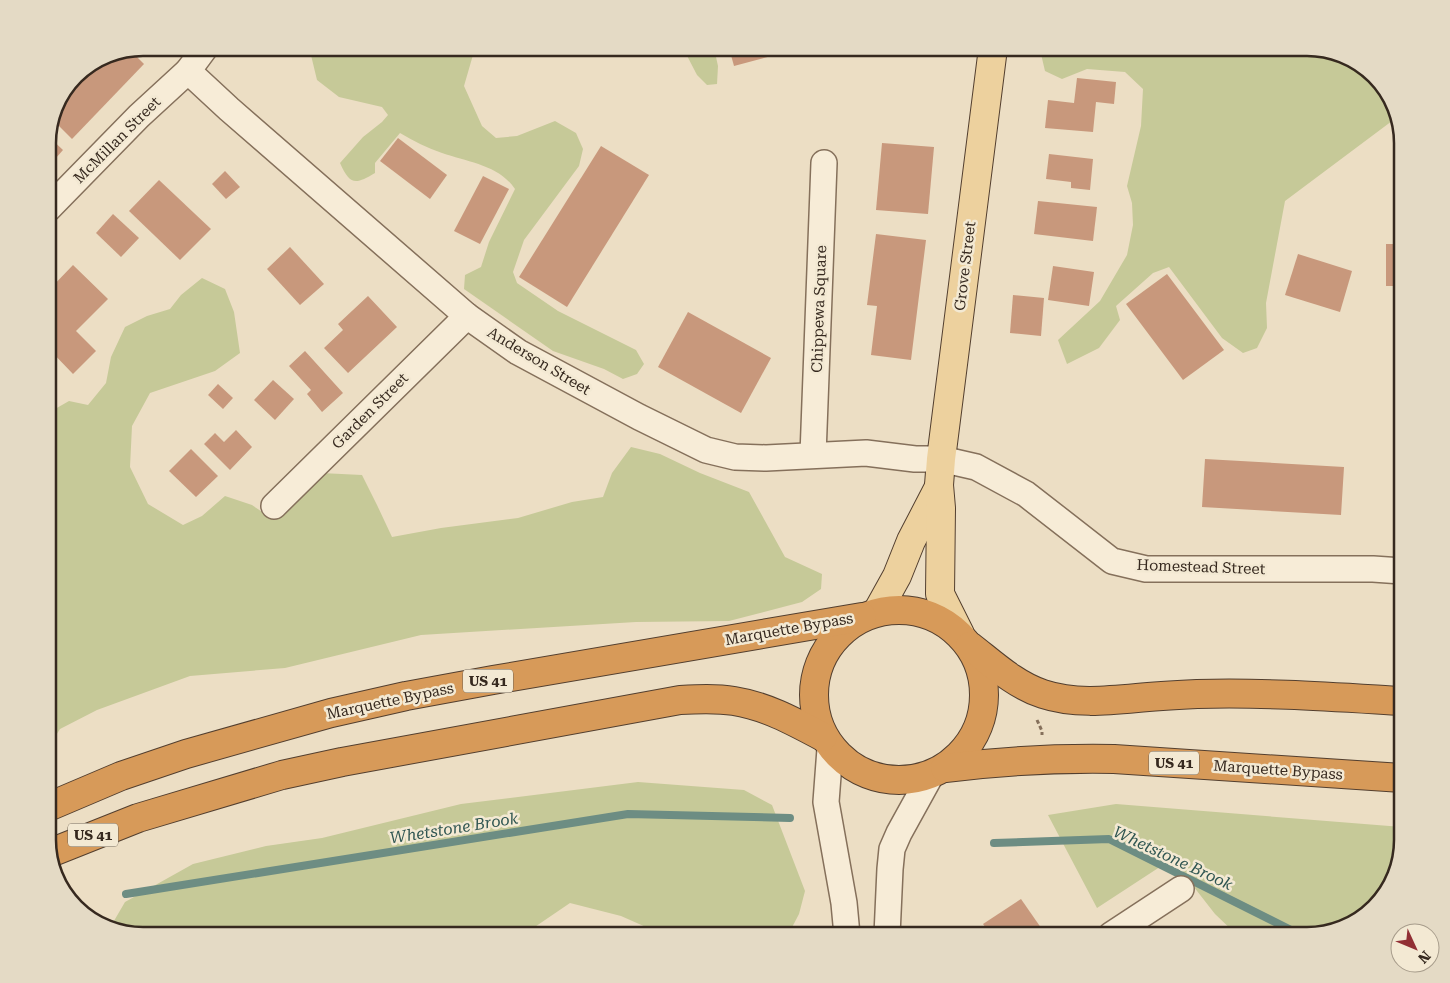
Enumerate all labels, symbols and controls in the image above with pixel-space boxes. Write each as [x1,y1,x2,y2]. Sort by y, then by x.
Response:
street label: McMillan Street [70,93,164,187]
street label: Grove Street [951,220,979,312]
street label: Chippewa Square [808,245,830,373]
street label: Anderson Street [484,323,594,399]
street label: Garden Street [328,369,412,453]
street label: Homestead Street [1136,556,1266,578]
street label: Marquette Bypass [724,609,854,649]
road number: US 41 [463,669,513,692]
street label: Marquette Bypass [325,679,455,723]
road number: US 41 [1149,751,1199,774]
street label: Marquette Bypass [1213,757,1343,783]
water label: Whetstone Brook [388,808,520,848]
water label: Whetstone Brook [1110,822,1236,894]
road number: US 41 [68,824,118,846]
north arrow [1390,923,1440,973]
text: N [1415,948,1434,967]

